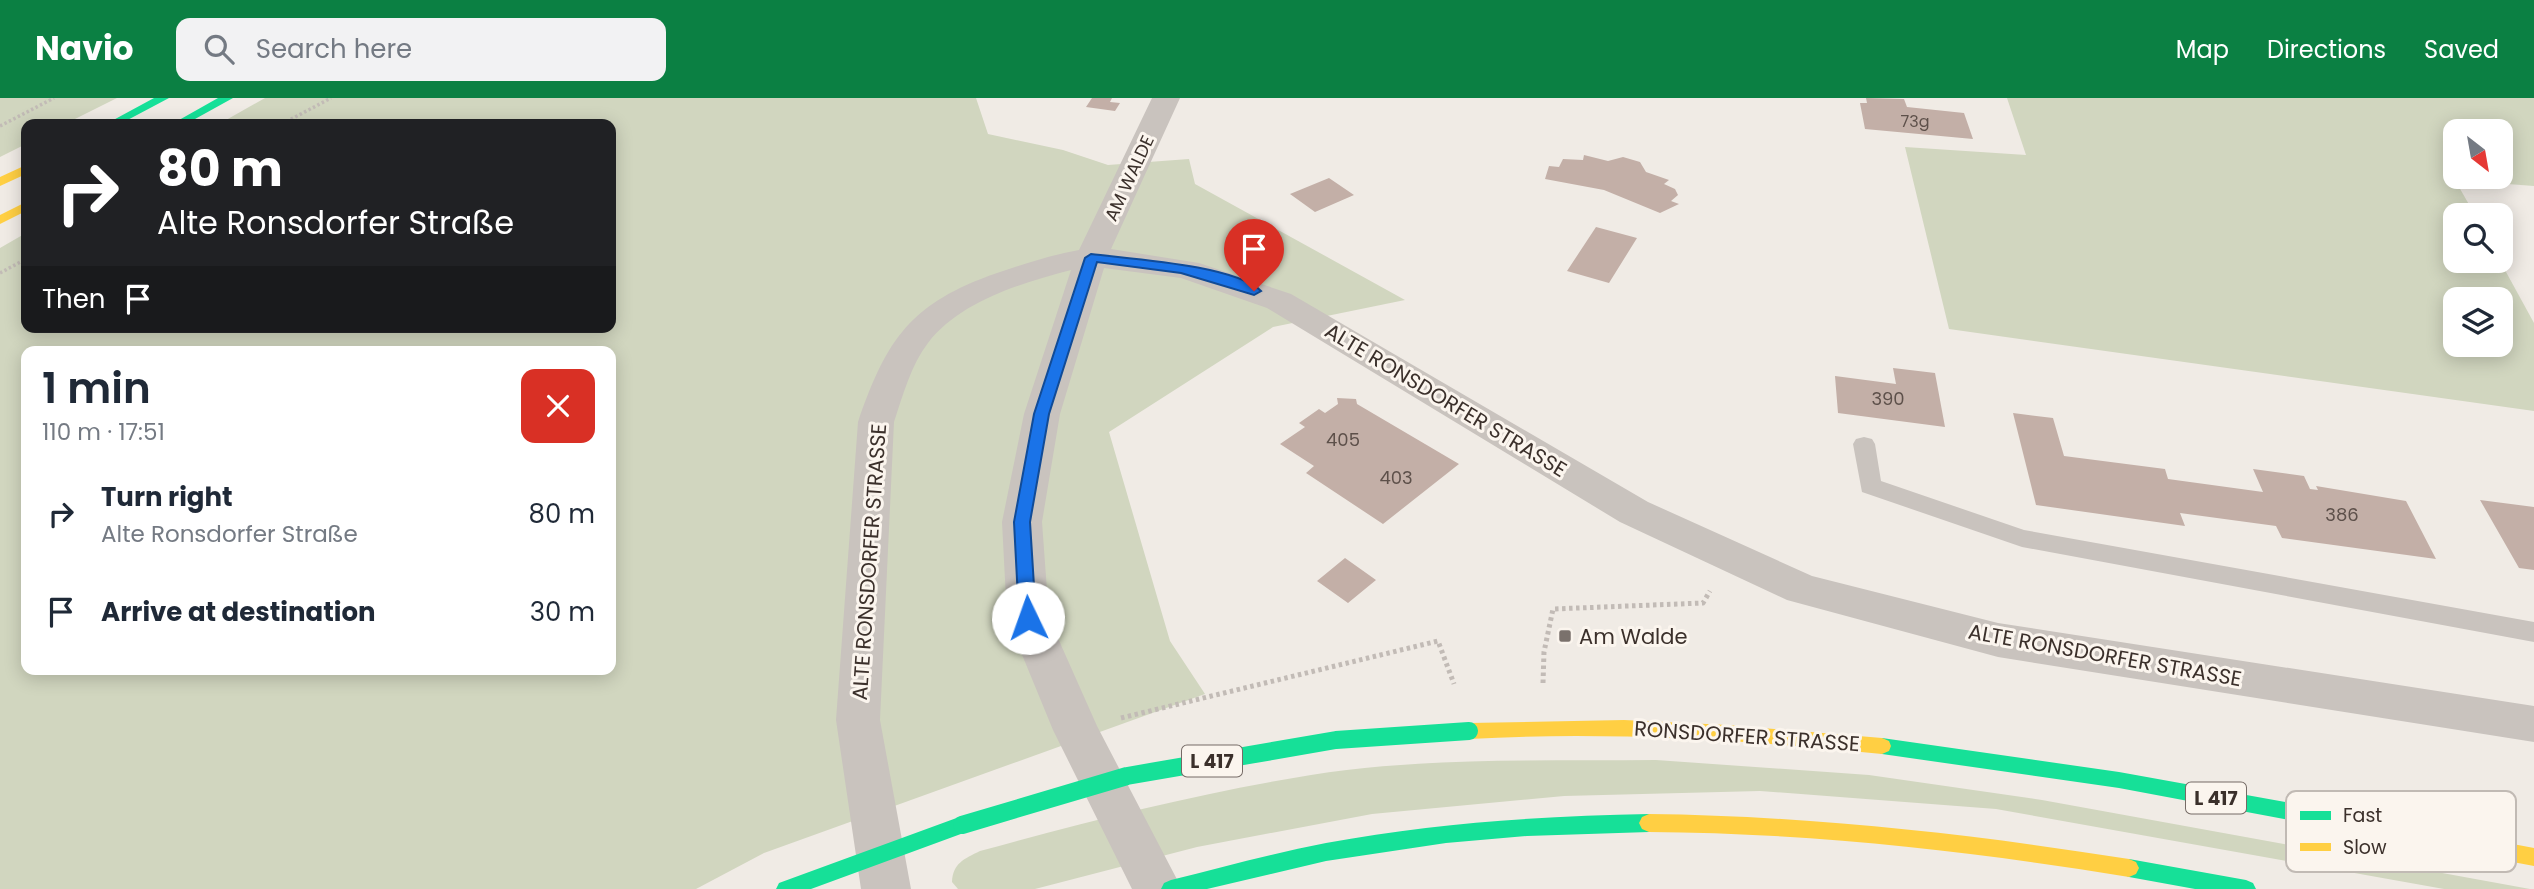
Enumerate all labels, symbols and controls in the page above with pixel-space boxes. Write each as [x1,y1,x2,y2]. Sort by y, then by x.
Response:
search box [176,18,666,81]
text: Navio [35,25,134,72]
icon: search [200,30,238,68]
text: Search here [256,31,412,67]
text: Map [2176,33,2229,66]
text: Directions [2267,33,2386,66]
text: Saved [2424,33,2499,66]
house number: 73g [1901,110,1929,133]
north arrow [2443,119,2513,189]
map controls [2443,119,2513,357]
street label: AM WALDE [1098,131,1160,225]
text: 80 m [157,135,283,203]
icon: right [42,147,133,238]
text: Alte Ronsdorfer Straße [157,200,514,245]
button: search [2443,203,2513,273]
pin [1224,219,1284,291]
icon: arrive [1235,230,1273,268]
icon: arrive [119,280,157,318]
text: Then [42,281,105,317]
button: layers [2443,287,2513,357]
street label: ALTE RONSDORFER STRASSE [1320,316,1572,484]
text: 1 min [42,359,151,418]
button: close [521,369,595,443]
house number: 390 [1871,386,1905,411]
text: 110 m · 17:51 [42,416,165,448]
street label: ALTE RONSDORFER STRASSE [845,423,893,701]
house number: 405 [1326,427,1360,452]
house number: 403 [1379,465,1413,490]
text: Turn right [101,479,233,515]
icon: right [42,495,80,533]
text: 80 m [529,496,595,532]
house number: 386 [2325,502,2359,527]
text: Alte Ronsdorfer Straße [101,518,358,550]
position arrow [991,581,1065,655]
icon: arrive [42,593,80,631]
text: Arrive at destination [101,594,376,630]
text: 30 m [530,594,595,630]
street label: ALTE RONSDORFER STRASSE [1966,617,2244,693]
place label: Am Walde [1579,622,1687,651]
marker: Am Walde [1557,628,1573,644]
street label: RONSDORFER STRASSE [1633,714,1861,758]
road number: L 417 [1182,746,1242,776]
road number: L 417 [2186,782,2246,814]
legend [2286,791,2516,872]
text: Fast [2343,802,2382,829]
text: Slow [2343,834,2387,861]

